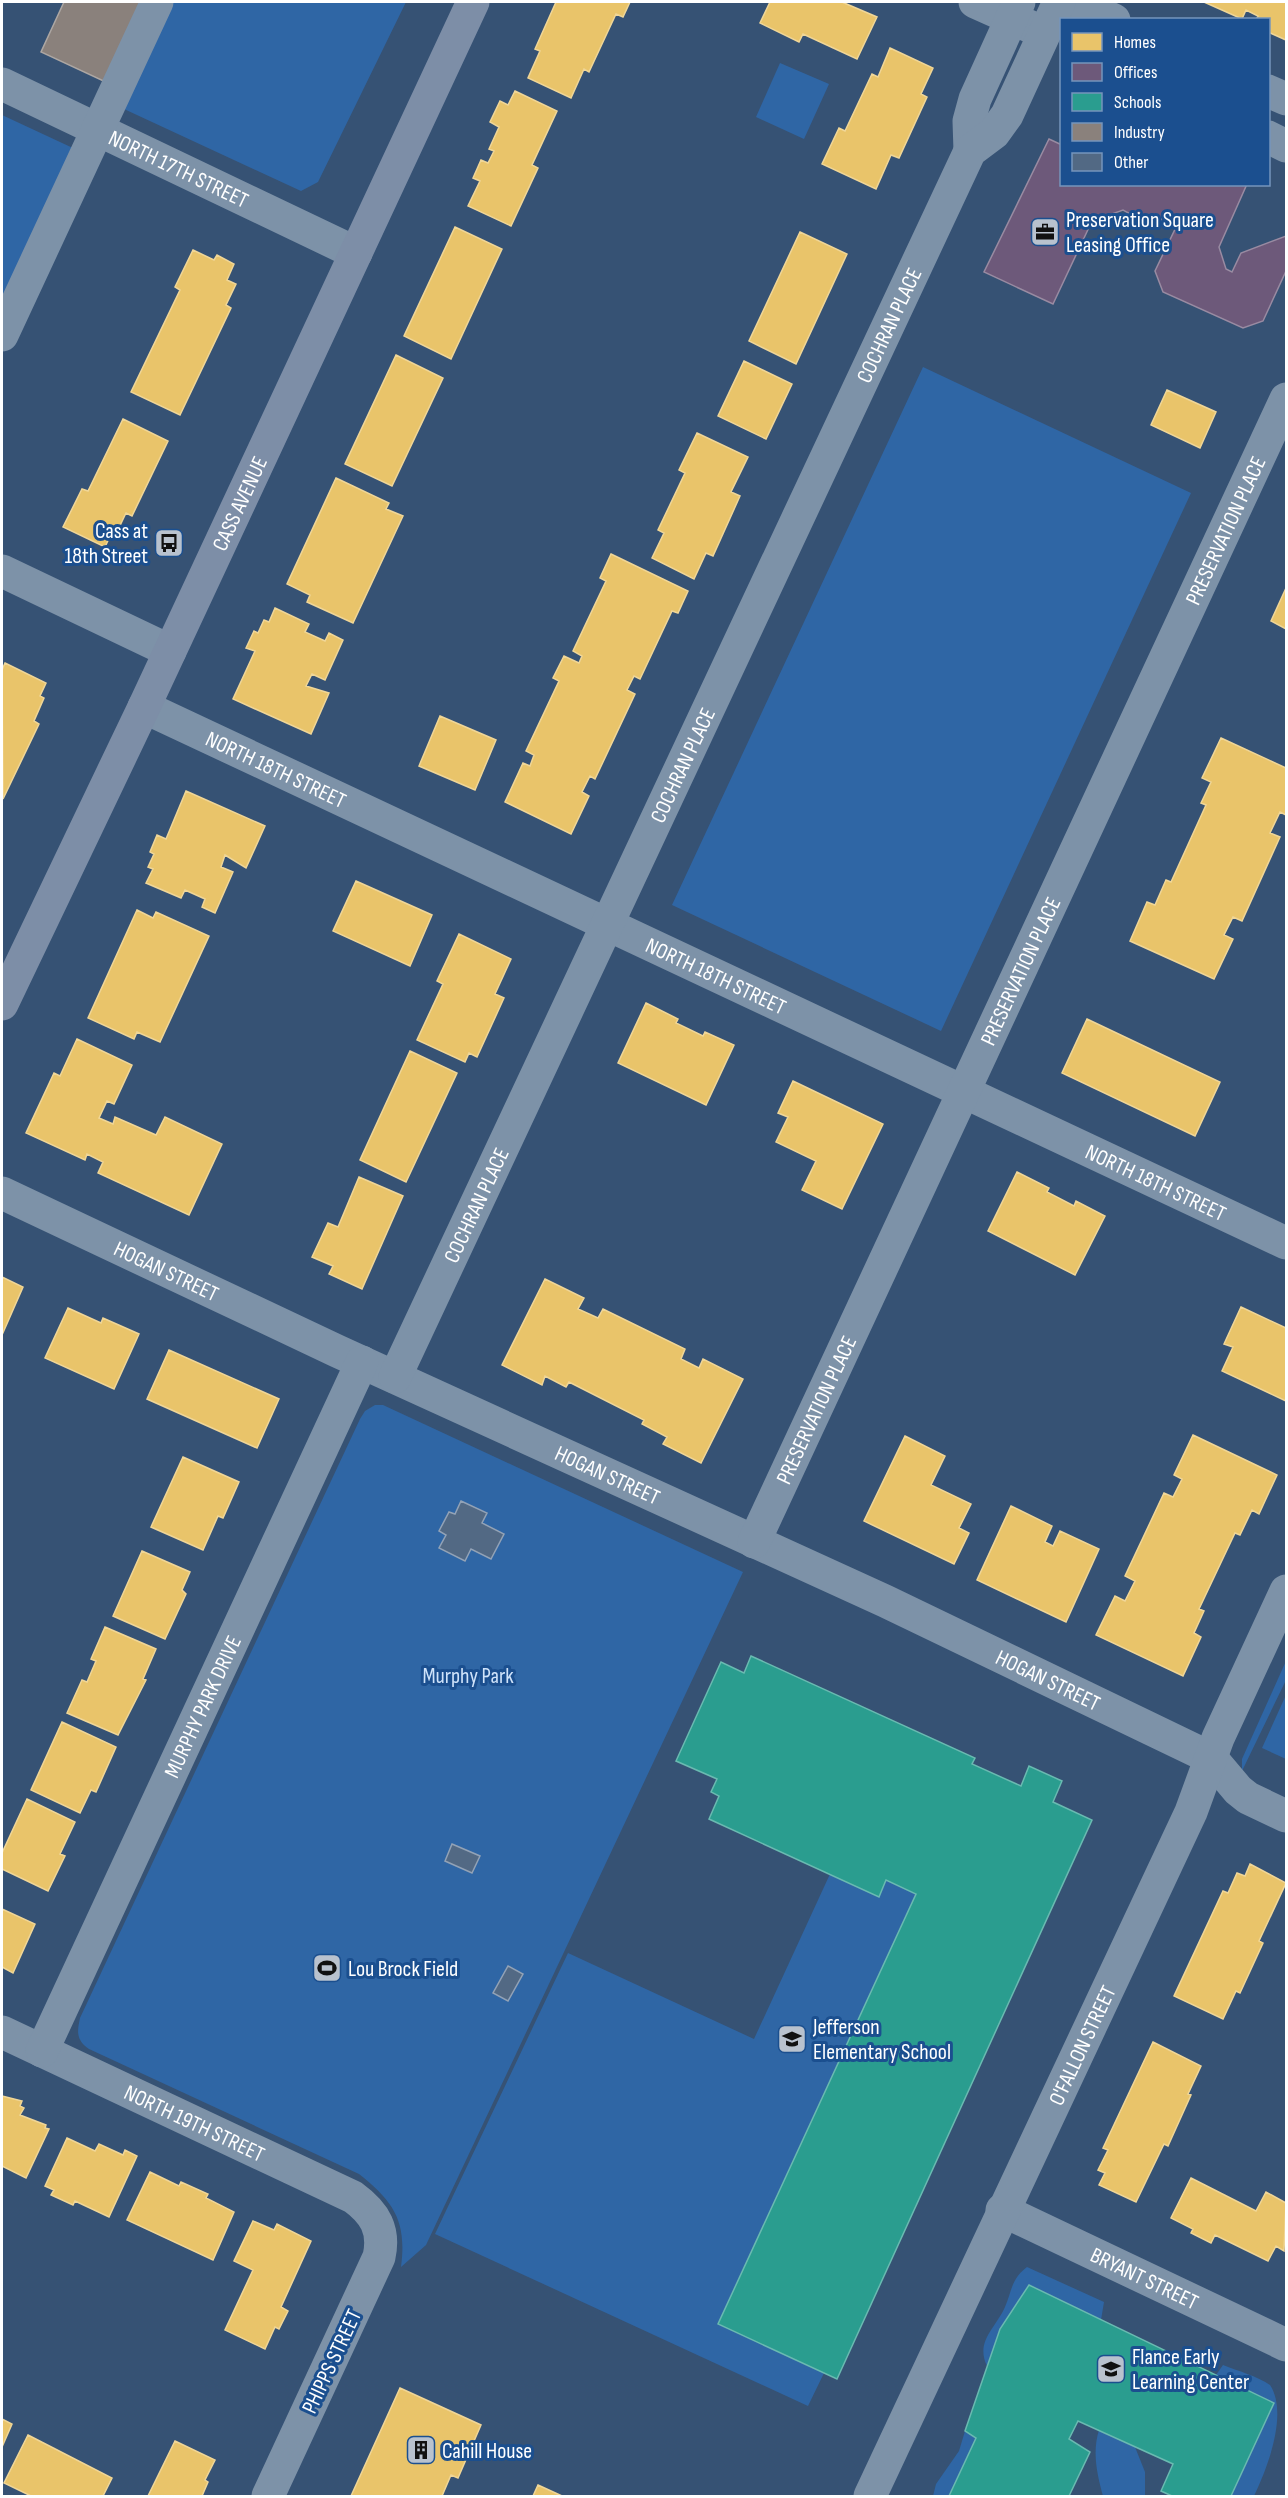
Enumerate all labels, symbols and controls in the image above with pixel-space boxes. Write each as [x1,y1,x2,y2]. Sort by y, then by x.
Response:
legend [1060,18,1270,186]
text: Homes [1114,32,1156,53]
text: Offices [1114,62,1157,83]
text: Schools [1114,92,1161,113]
text: Industry [1114,122,1165,143]
street label: NORTH 17TH STREET [104,125,253,215]
text: Other [1114,152,1148,173]
place label: Preservation Square Leasing Office [1066,207,1214,259]
office icon: Preservation Square Leasing Office [1029,216,1061,248]
street label: COCHRAN PLACE [851,264,928,388]
street label: CASS AVENUE [207,452,274,555]
street label: PRESERVATION PLACE [1180,452,1272,609]
place label: Cass at 18th Street [65,518,148,570]
bus stop icon: Cass at 18th Street [153,527,185,559]
street label: COCHRAN PLACE [645,704,722,828]
street label: NORTH 18TH STREET [201,726,350,815]
street label: PRESERVATION PLACE [975,893,1067,1050]
street label: NORTH 18TH STREET [641,932,790,1021]
street label: NORTH 18TH STREET [1081,1139,1230,1228]
street label: COCHRAN PLACE [438,1144,516,1268]
street label: HOGAN STREET [109,1236,223,1308]
street label: PRESERVATION PLACE [771,1332,863,1489]
street label: HOGAN STREET [550,1440,664,1512]
street label: MURPHY PARK DRIVE [159,1632,248,1782]
street label: HOGAN STREET [991,1644,1104,1718]
park label: Murphy Park [422,1663,514,1690]
sports icon: Lou Brock Field [311,1952,343,1984]
place label: Lou Brock Field [348,1956,458,1983]
street label: O'FALLON STREET [1043,1982,1123,2110]
place label: Jefferson Elementary School [812,2014,951,2066]
school or university icon: Jefferson Elementary School [776,2023,808,2055]
street label: NORTH 19TH STREET [120,2079,269,2169]
street label: BRYANT STREET [1086,2242,1202,2316]
street label: PHIPPS STREET [296,2305,368,2418]
place label: Flance Early Learning Center [1132,2344,1249,2396]
school or university icon: Flance Early Learning Center [1095,2353,1127,2385]
building icon: Cahill House [405,2434,437,2466]
place label: Cahill House [442,2438,532,2465]

